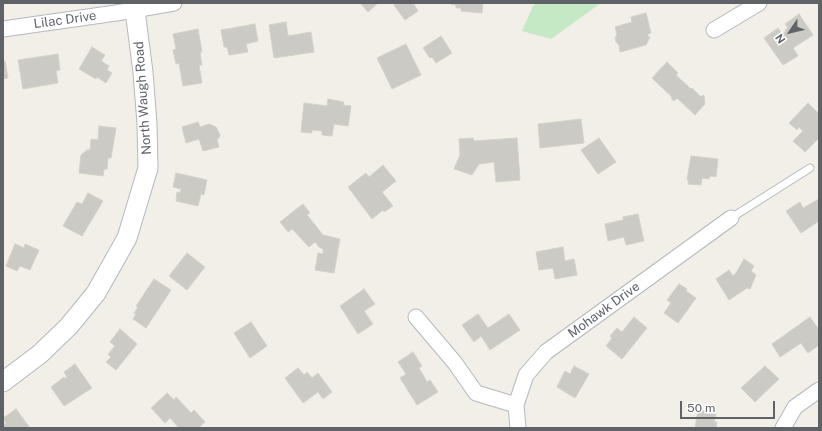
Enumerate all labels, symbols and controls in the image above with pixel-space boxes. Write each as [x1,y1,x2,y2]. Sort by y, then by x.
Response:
street label: Lilac Drive [33,8,97,32]
north arrow [770,12,810,52]
text: N [773,32,788,46]
street label: North Waugh Road [131,41,155,155]
street label: Mohawk Drive [565,279,643,341]
scale bar [682,393,777,419]
text: 50 m [687,401,715,415]

